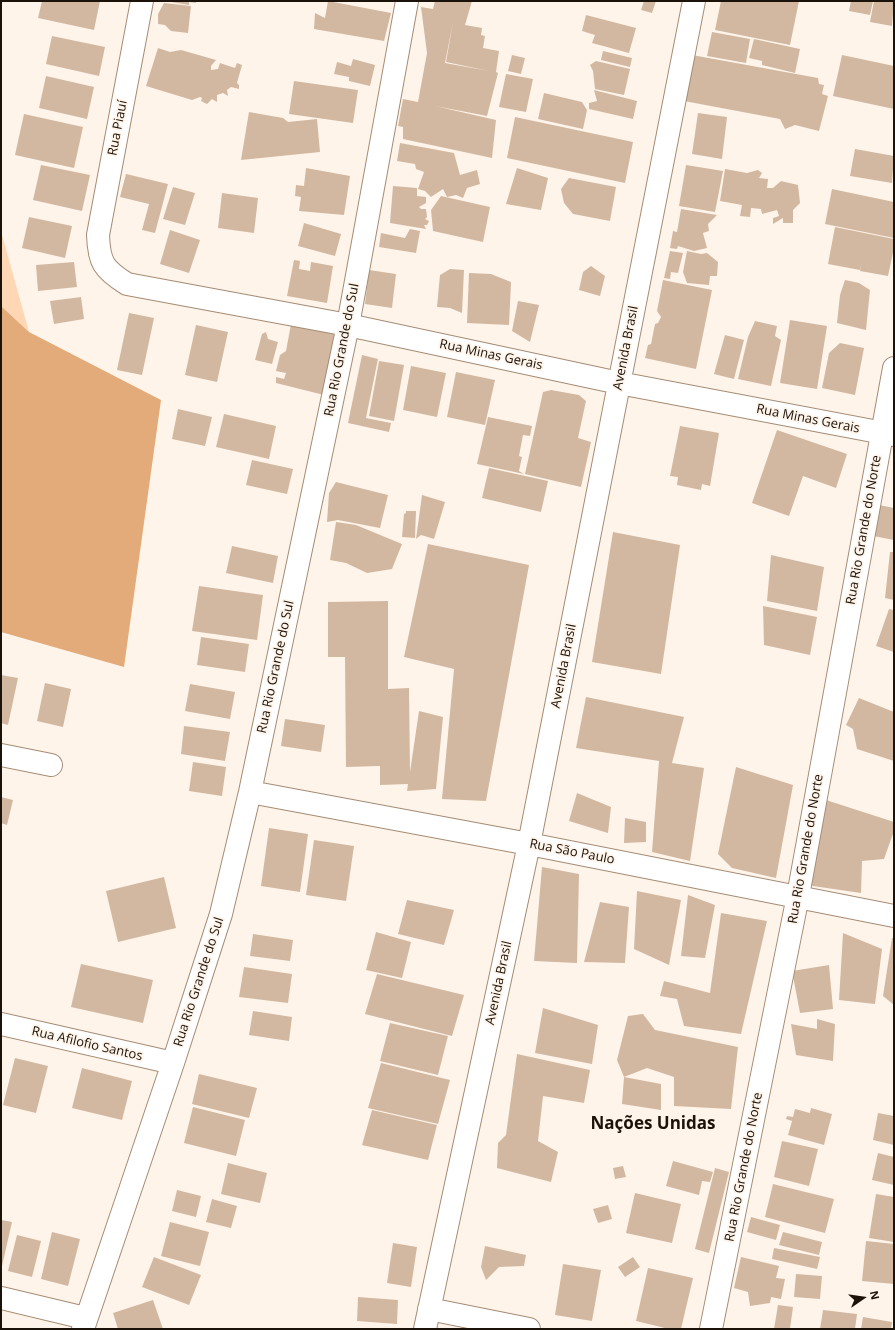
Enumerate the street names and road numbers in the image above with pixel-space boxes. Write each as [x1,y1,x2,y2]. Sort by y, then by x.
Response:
street label: Rua Piauí [105,99,131,157]
street label: Rua Rio Grande do Sul [321,282,363,418]
street label: Avenida Brasil [610,305,642,391]
street label: Rua Minas Gerais [438,336,544,374]
street label: Rua Minas Gerais [755,401,861,437]
street label: Rua Rio Grande do Norte [843,454,885,606]
street label: Rua Rio Grande do Sul [254,599,298,735]
street label: Avenida Brasil [548,623,580,709]
street label: Rua Rio Grande do Norte [785,773,827,925]
street label: Rua São Paulo [528,836,616,868]
street label: Rua Rio Grande do Sul [171,915,227,1049]
street label: Avenida Brasil [482,940,516,1026]
street label: Rua Afilofio Santos [30,1024,144,1064]
street label: Rua Rio Grande do Norte [722,1091,766,1243]

